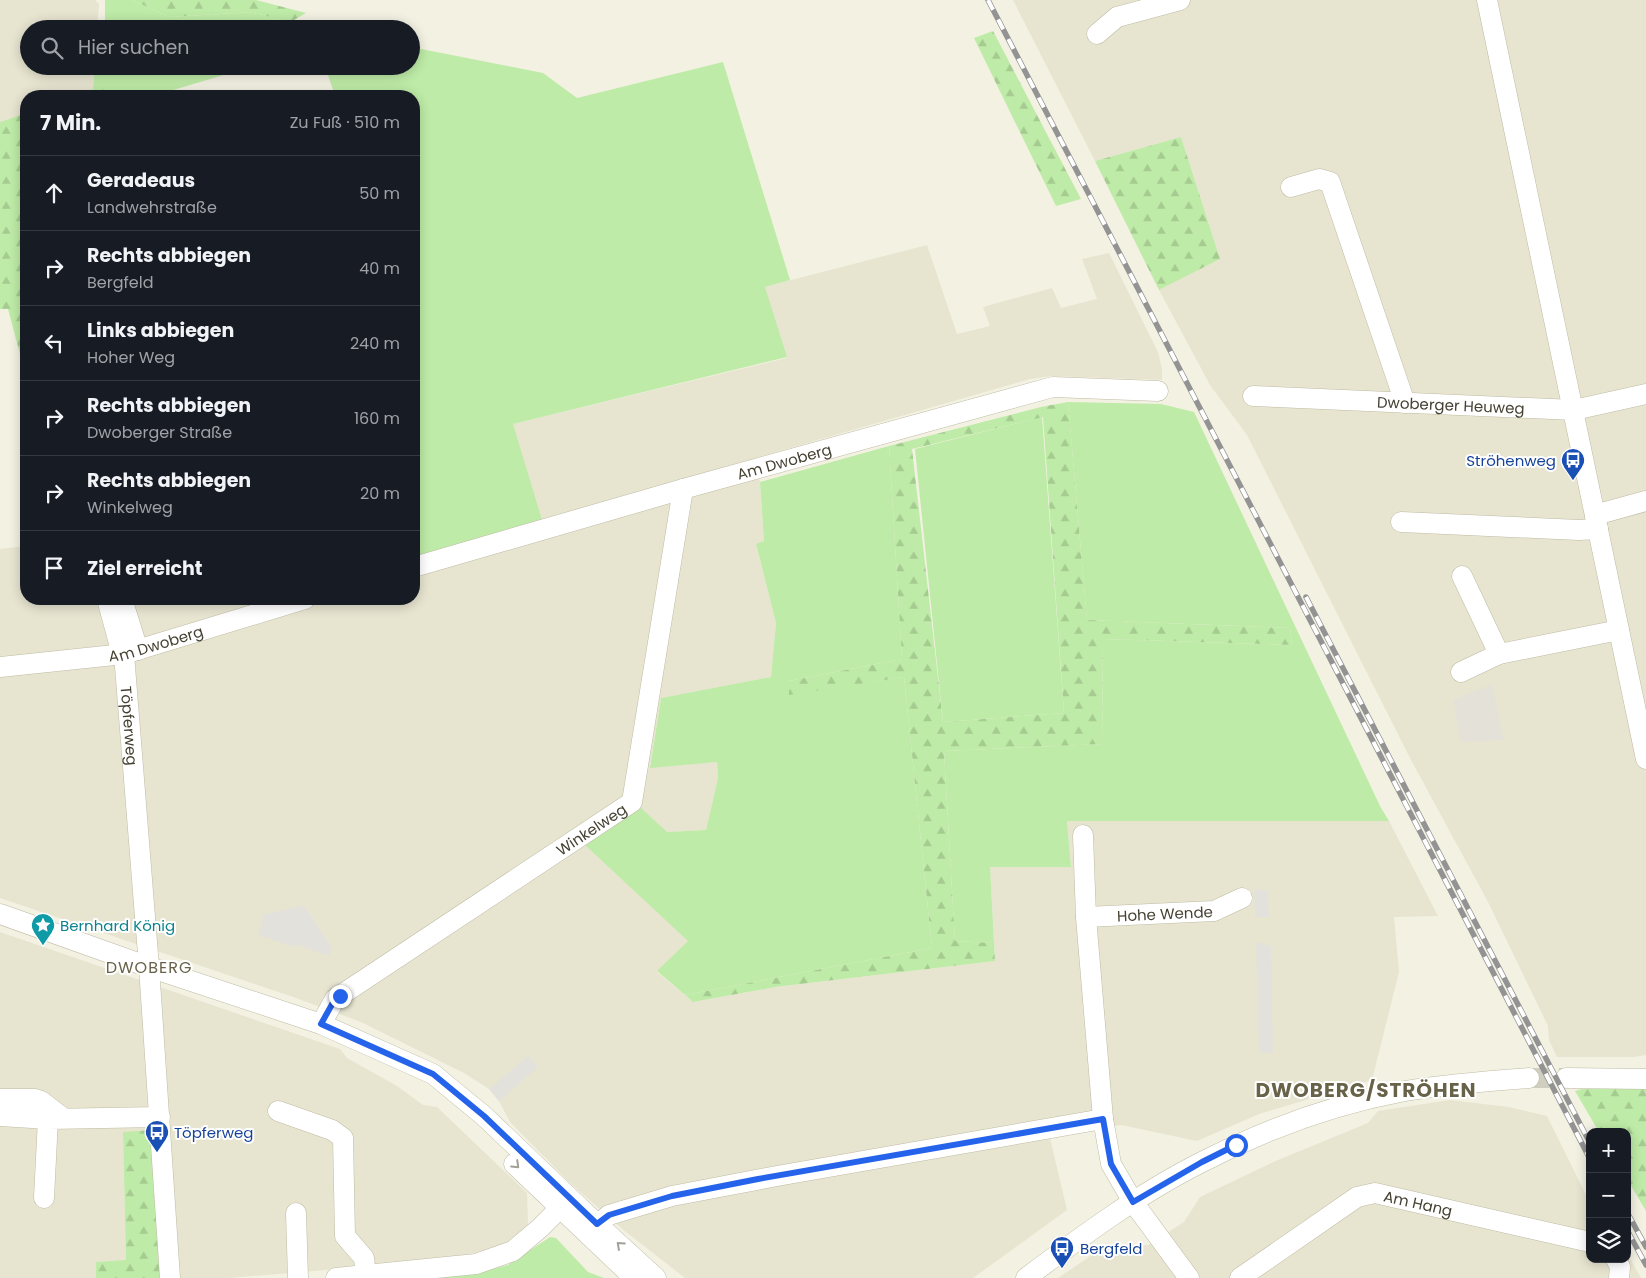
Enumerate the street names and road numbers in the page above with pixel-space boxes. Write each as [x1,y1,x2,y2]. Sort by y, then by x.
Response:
street label: Dwoberger Heuweg [1377,391,1525,418]
street label: Am Dwoberg [734,438,834,484]
street label: Am Dwoberg [108,620,205,666]
street label: Töpferweg [116,685,143,766]
street label: Winkelweg [552,798,630,860]
street label: Hohe Wende [1116,901,1213,926]
street label: Am Hang [1382,1185,1455,1221]

